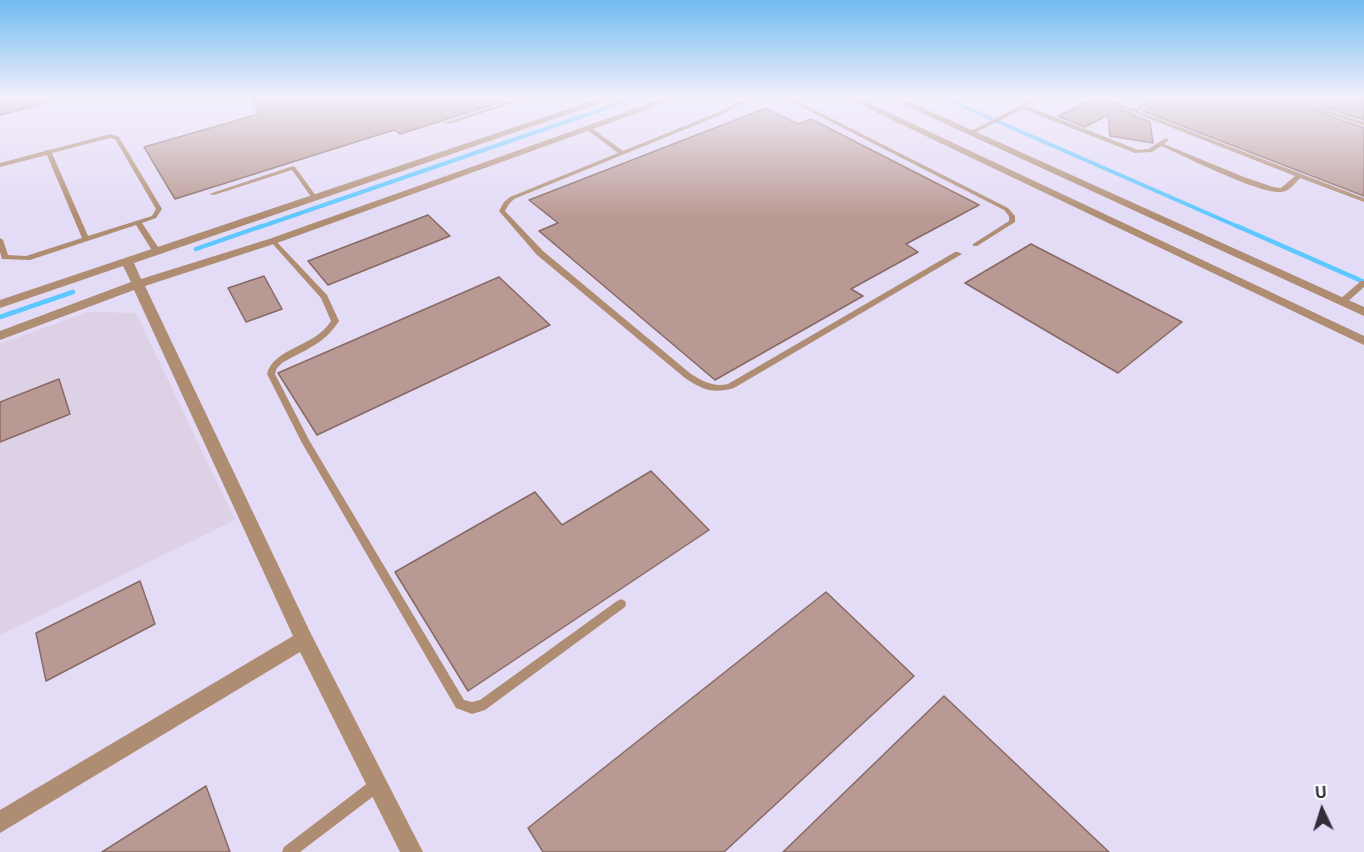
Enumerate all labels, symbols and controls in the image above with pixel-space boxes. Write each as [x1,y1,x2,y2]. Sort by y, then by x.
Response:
north arrow [1292,780,1352,840]
text: U [1314,781,1328,803]

